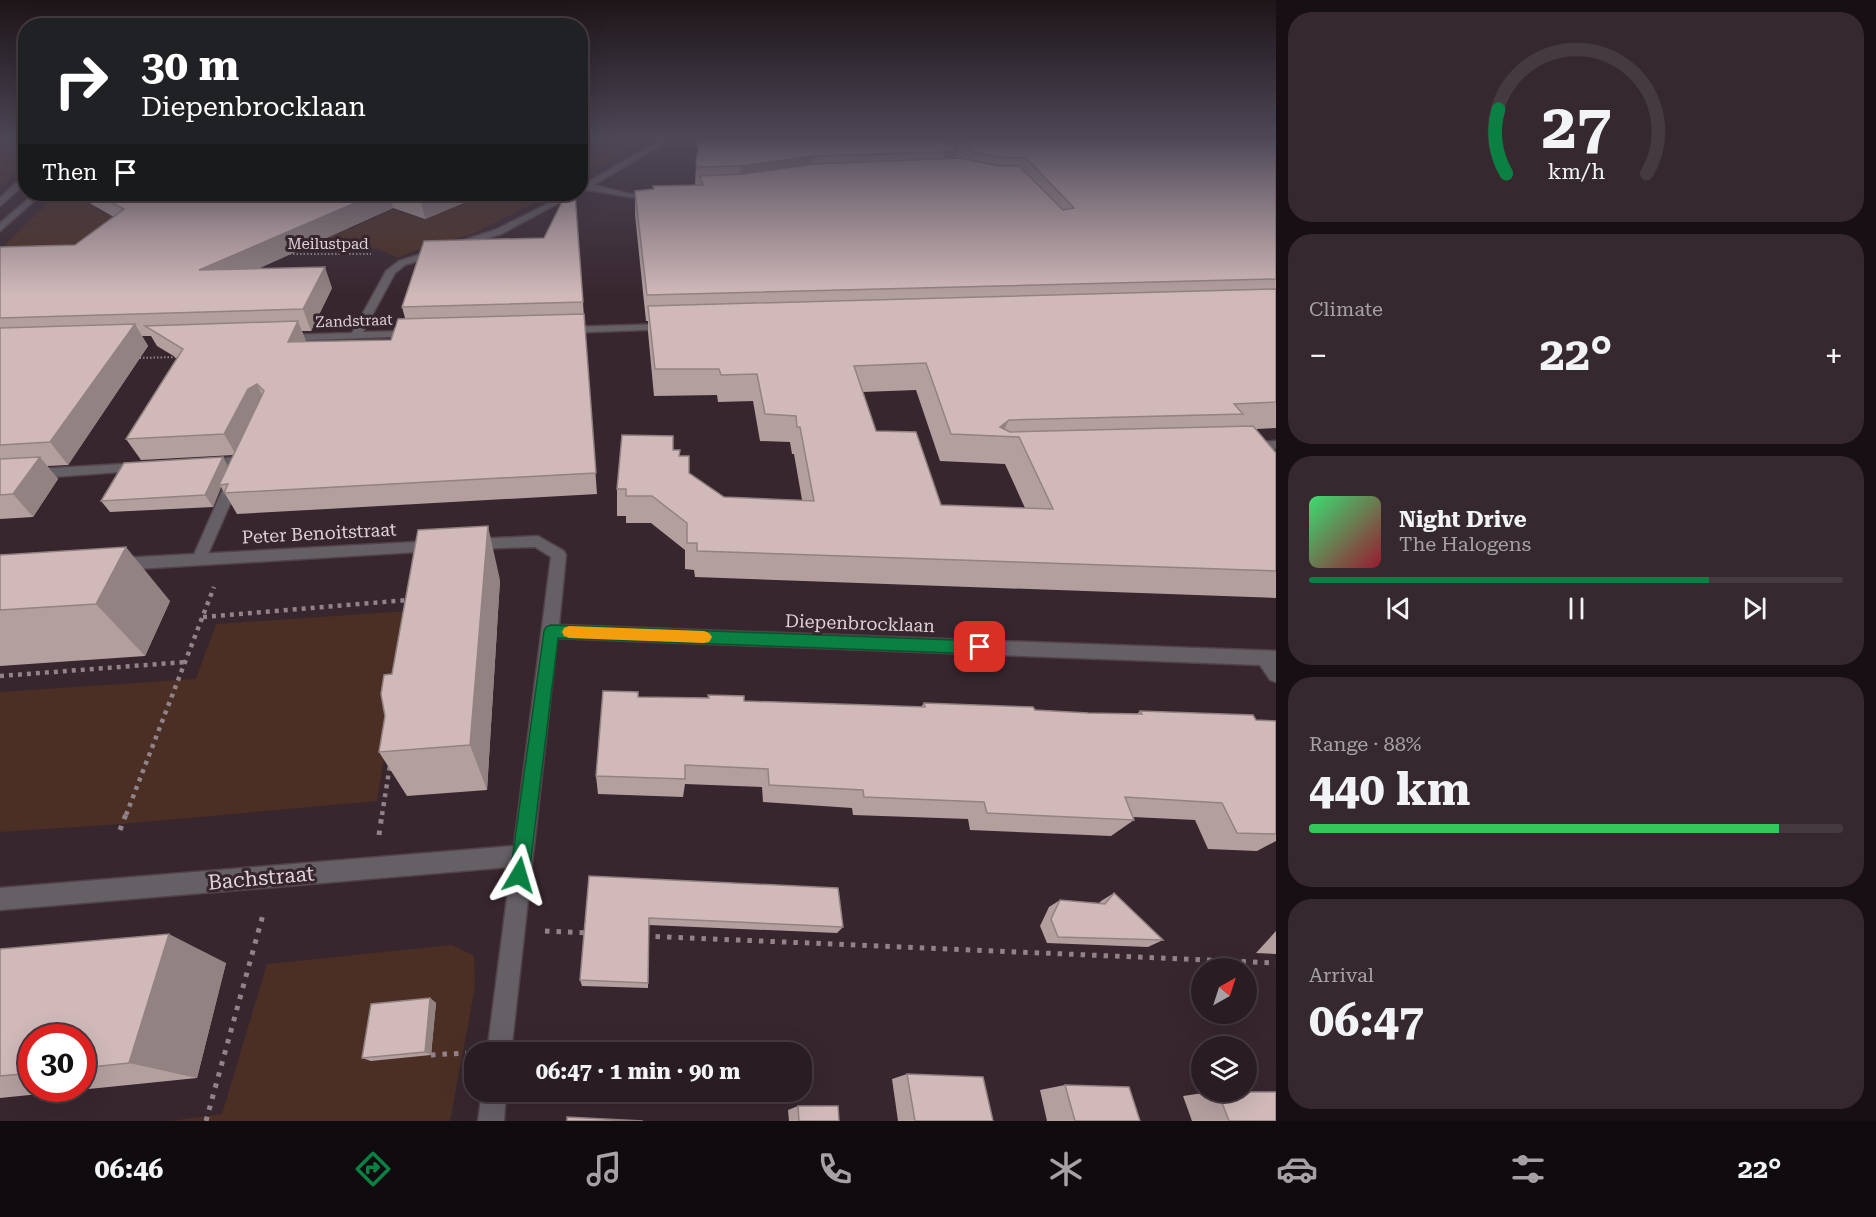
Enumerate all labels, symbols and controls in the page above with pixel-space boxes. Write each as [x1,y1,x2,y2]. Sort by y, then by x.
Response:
text: 30 m [141,41,239,90]
icon: right [42,42,120,120]
text: 27 [1541,90,1611,163]
text: Diepenbrocklaan [141,91,366,123]
icon: arrive [109,156,142,189]
text: km/h [1547,159,1605,184]
text: Then [42,160,97,185]
street label: Meilustpad [287,235,369,253]
text: Climate [1309,297,1383,321]
street label: Zandstraat [315,311,393,331]
text: 22° [1540,328,1612,381]
text: − [1309,336,1327,375]
text: + [1825,336,1843,375]
text: Night Drive [1399,507,1527,532]
street label: Peter Benoitstraat [241,518,397,548]
text: The Halogens [1399,532,1531,556]
icon: previous [1382,592,1415,625]
icon: pause [1560,592,1593,625]
icon: next [1738,592,1771,625]
street label: Diepenbrocklaan [785,610,936,636]
pin [954,621,1005,672]
icon: arrive [963,630,996,663]
text: Range · 88% [1309,732,1421,756]
text: 440 km [1309,763,1470,816]
position arrow [487,843,551,907]
street label: Bachstraat [207,861,315,895]
north arrow [1191,958,1257,1024]
map controls [1191,958,1257,1102]
text: Arrival [1309,963,1374,987]
text: 06:47 [1309,994,1424,1047]
speed limit sign: 30 [18,1024,96,1102]
button: layers [1191,1036,1257,1102]
text: 06:47 · 1 min · 90 m [536,1059,740,1084]
icon: directions [352,1148,394,1190]
icon: music [583,1148,625,1190]
icon: phone [814,1148,856,1190]
icon: climate [1045,1148,1087,1190]
icon: car [1276,1148,1318,1190]
icon: filters [1507,1148,1549,1190]
text: 06:46 [94,1153,163,1185]
text: 22° [1738,1153,1782,1185]

